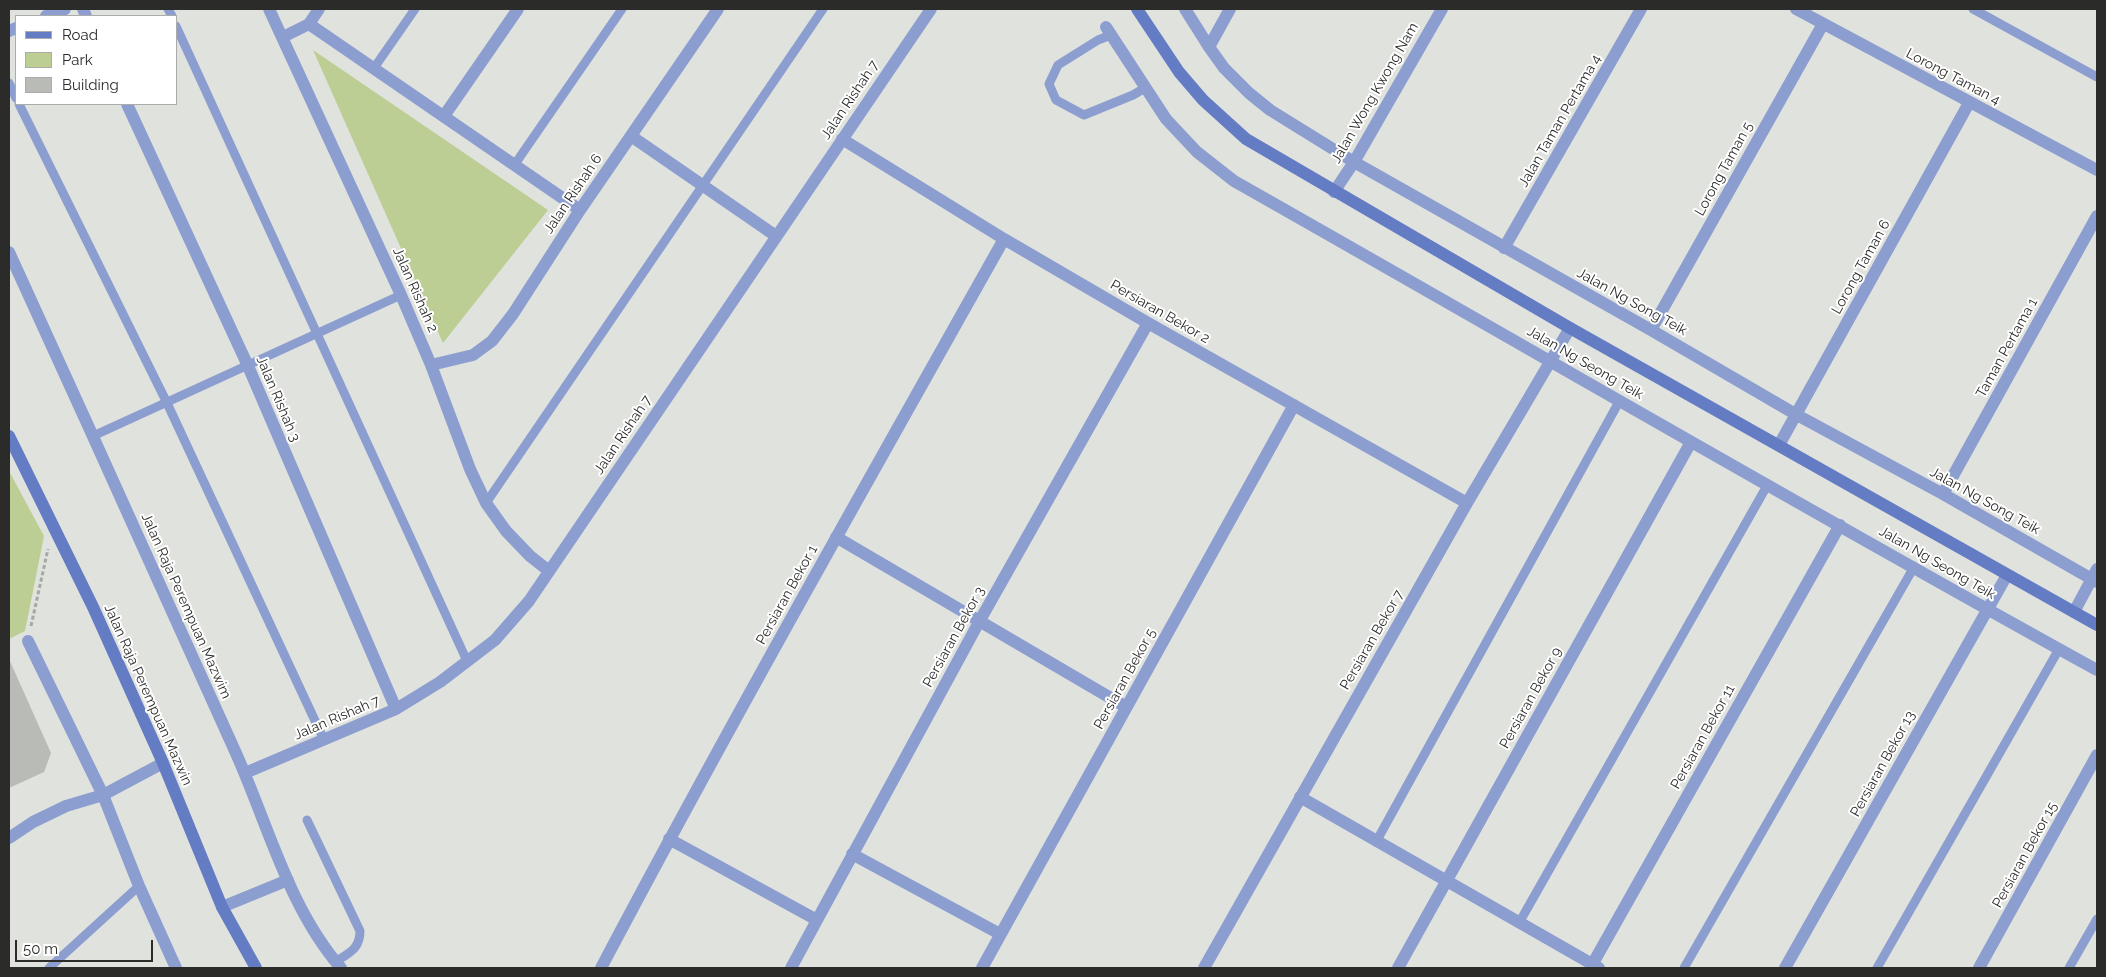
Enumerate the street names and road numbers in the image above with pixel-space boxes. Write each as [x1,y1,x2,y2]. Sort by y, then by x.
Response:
street label: Jalan Wong Kwong Nam [1328,20,1422,166]
street label: Lorong Taman 4 [1903,45,2003,109]
street label: Jalan Taman Pertama 4 [1515,52,1605,190]
street label: Jalan Rishah 7 [818,57,882,143]
street label: Lorong Taman 5 [1691,119,1757,219]
street label: Jalan Rishah 6 [540,151,606,237]
street label: Lorong Taman 6 [1828,217,1894,317]
street label: Jalan Rishah 2 [389,245,441,335]
street label: Jalan Ng Song Teik [1574,265,1690,339]
street label: Persiaran Bekor 2 [1107,277,1213,347]
street label: Taman Pertama 1 [1973,295,2041,401]
street label: Jalan Ng Seong Teik [1524,323,1646,403]
street label: Jalan Rishah 3 [252,354,304,444]
street label: Jalan Rishah 7 [591,392,655,478]
street label: Jalan Ng Song Teik [1927,464,2043,538]
street label: Jalan Raja Perempuan Mazwim [137,511,235,701]
street label: Jalan Ng Seong Teik [1876,523,1998,603]
street label: Persiaran Bekor 1 [753,542,821,648]
street label: Persiaran Bekor 3 [919,584,989,690]
street label: Persiaran Bekor 7 [1337,587,1407,693]
street label: Jalan Raja Perempuan Mazwin [100,602,196,788]
street label: Persiaran Bekor 5 [1090,626,1160,732]
street label: Persiaran Bekor 9 [1496,645,1566,751]
street label: Persiaran Bekor 11 [1667,682,1739,792]
street label: Jalan Rishah 7 [292,692,382,744]
street label: Persiaran Bekor 13 [1847,708,1919,820]
street label: Persiaran Bekor 15 [1989,799,2061,911]

